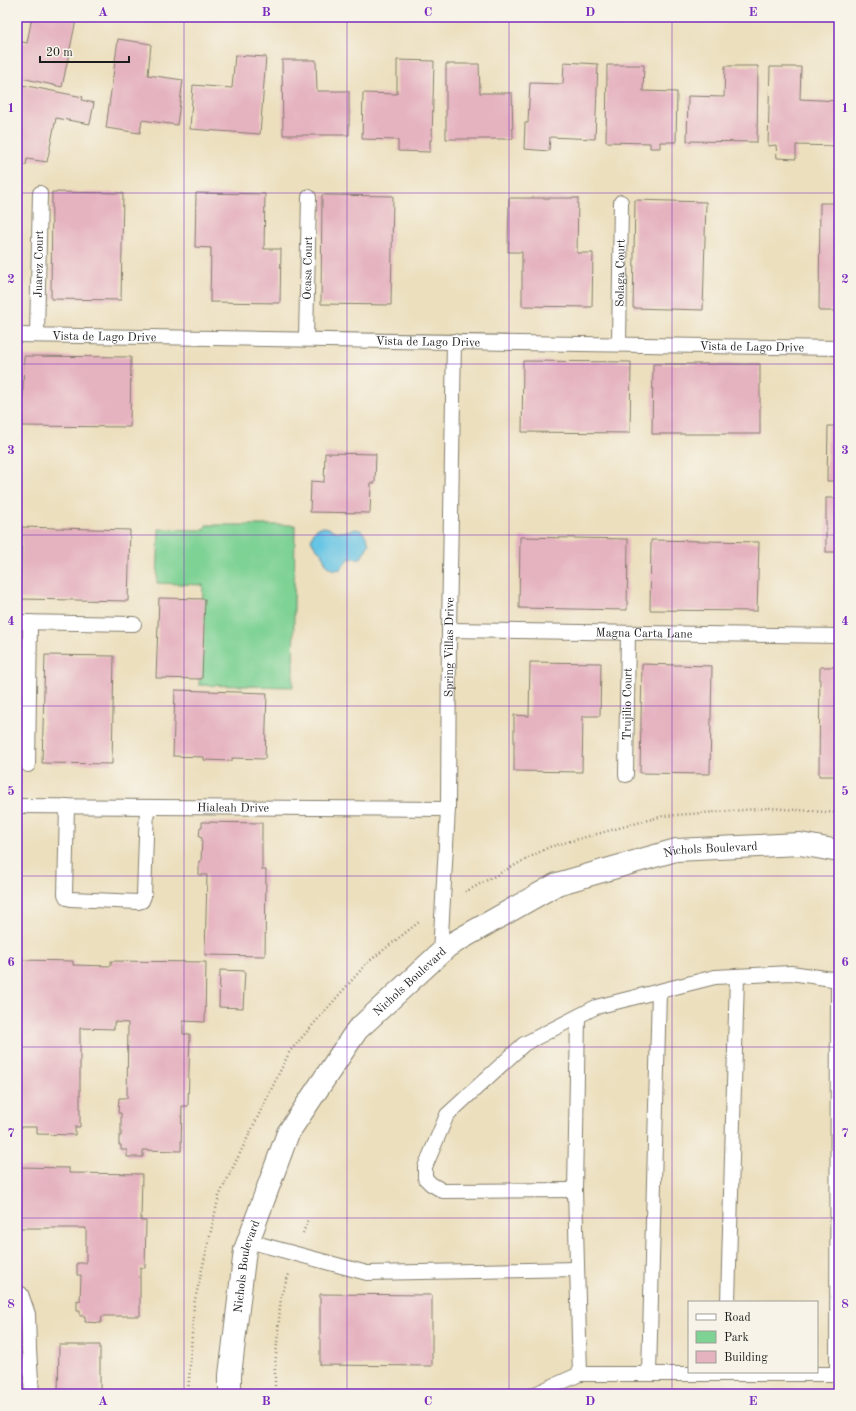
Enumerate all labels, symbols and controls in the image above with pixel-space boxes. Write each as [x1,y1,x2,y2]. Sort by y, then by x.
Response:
text: A [98,6,108,19]
text: B [261,6,271,19]
text: C [424,6,432,19]
text: D [585,6,595,19]
text: E [749,6,758,19]
scale bar [40,38,129,64]
text: 20 m [46,47,73,59]
text: 1 [7,102,15,115]
text: 1 [841,102,849,115]
street label: Juarez Court [33,230,46,298]
street label: Ocasa Court [302,236,315,300]
street label: Solaga Court [615,239,627,307]
text: 2 [7,273,15,286]
text: 2 [841,273,849,286]
street label: Vista de Lago Drive [52,331,157,344]
street label: Vista de Lago Drive [376,336,481,349]
street label: Vista de Lago Drive [700,341,805,354]
text: 3 [7,444,15,457]
text: 3 [841,444,849,457]
street label: Spring Villas Drive [444,597,457,697]
text: 4 [7,615,15,628]
text: 4 [841,615,849,628]
street label: Magna Carta Lane [596,627,693,641]
street label: Trujilio Court [621,668,635,740]
text: 5 [7,785,15,798]
text: 5 [841,785,849,798]
street label: Hialeah Drive [197,802,270,815]
street label: Nichols Boulevard [662,841,758,860]
street label: Nichols Boulevard [371,946,449,1019]
text: 6 [7,956,15,969]
text: 6 [841,956,849,969]
text: 7 [7,1127,15,1140]
text: 7 [841,1127,849,1140]
street label: Nichols Boulevard [233,1219,262,1314]
text: 8 [7,1298,15,1311]
text: 8 [841,1298,849,1311]
legend [688,1301,818,1373]
text: Road [724,1312,751,1324]
text: Park [724,1332,749,1344]
text: Building [724,1352,768,1364]
text: A [98,1395,108,1408]
text: B [261,1395,271,1408]
text: C [424,1395,432,1408]
text: D [585,1395,595,1408]
text: E [749,1395,758,1408]

